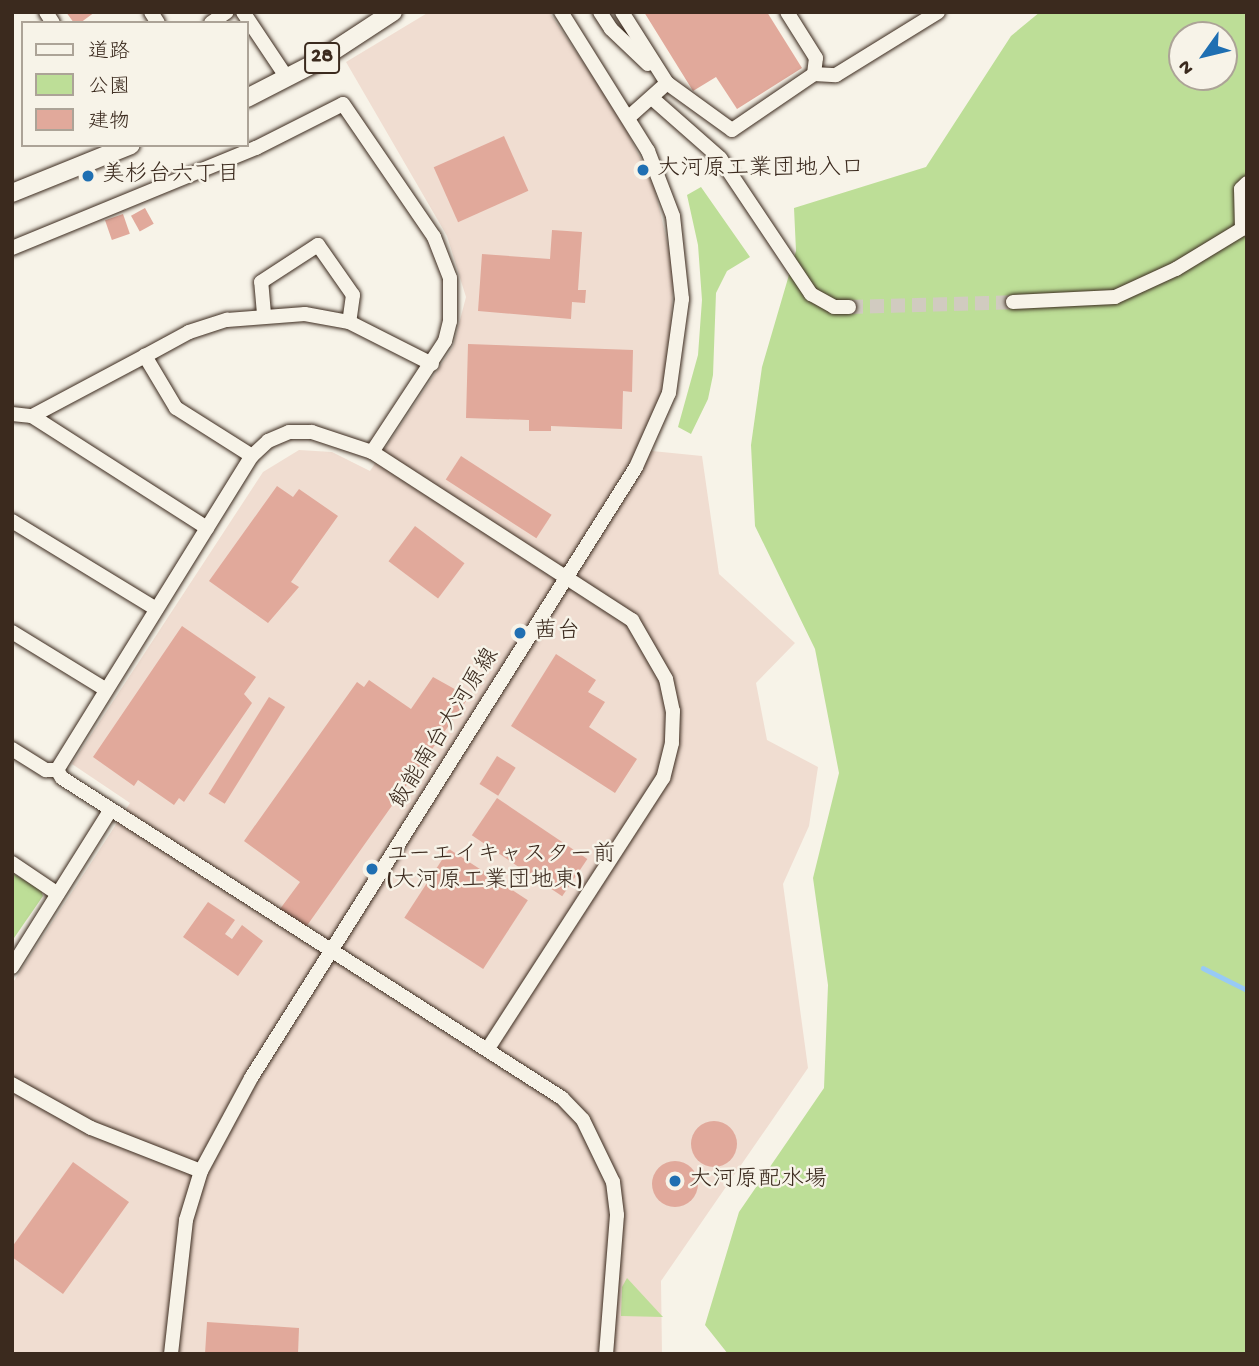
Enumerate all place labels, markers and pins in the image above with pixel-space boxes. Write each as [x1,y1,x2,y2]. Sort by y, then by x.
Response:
place label: 大河原工業団地入口 [657,156,864,184]
place label: 美杉台六丁目 [102,162,240,190]
marker: 大河原工業団地入口 [635,162,651,178]
marker: 美杉台六丁目 [80,168,96,184]
place label: 茜台 [534,619,580,647]
marker: 茜台 [512,625,528,641]
place label: ユーエイキャスター前 (大河原工業団地東) [386,842,615,896]
marker: ユーエイキャスター前 (大河原工業団地東) [364,861,380,877]
place label: 大河原配水場 [689,1167,827,1195]
marker: 大河原配水場 [667,1173,683,1189]

